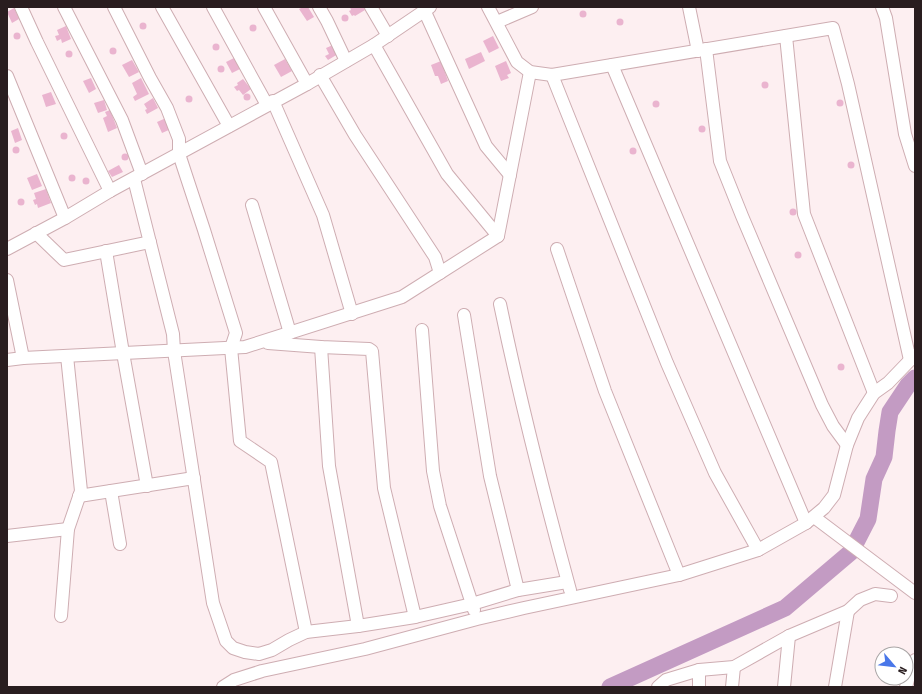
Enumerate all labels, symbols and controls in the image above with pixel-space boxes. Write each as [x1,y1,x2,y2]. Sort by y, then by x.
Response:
north arrow [874,646,914,686]
text: N [895,664,910,676]

